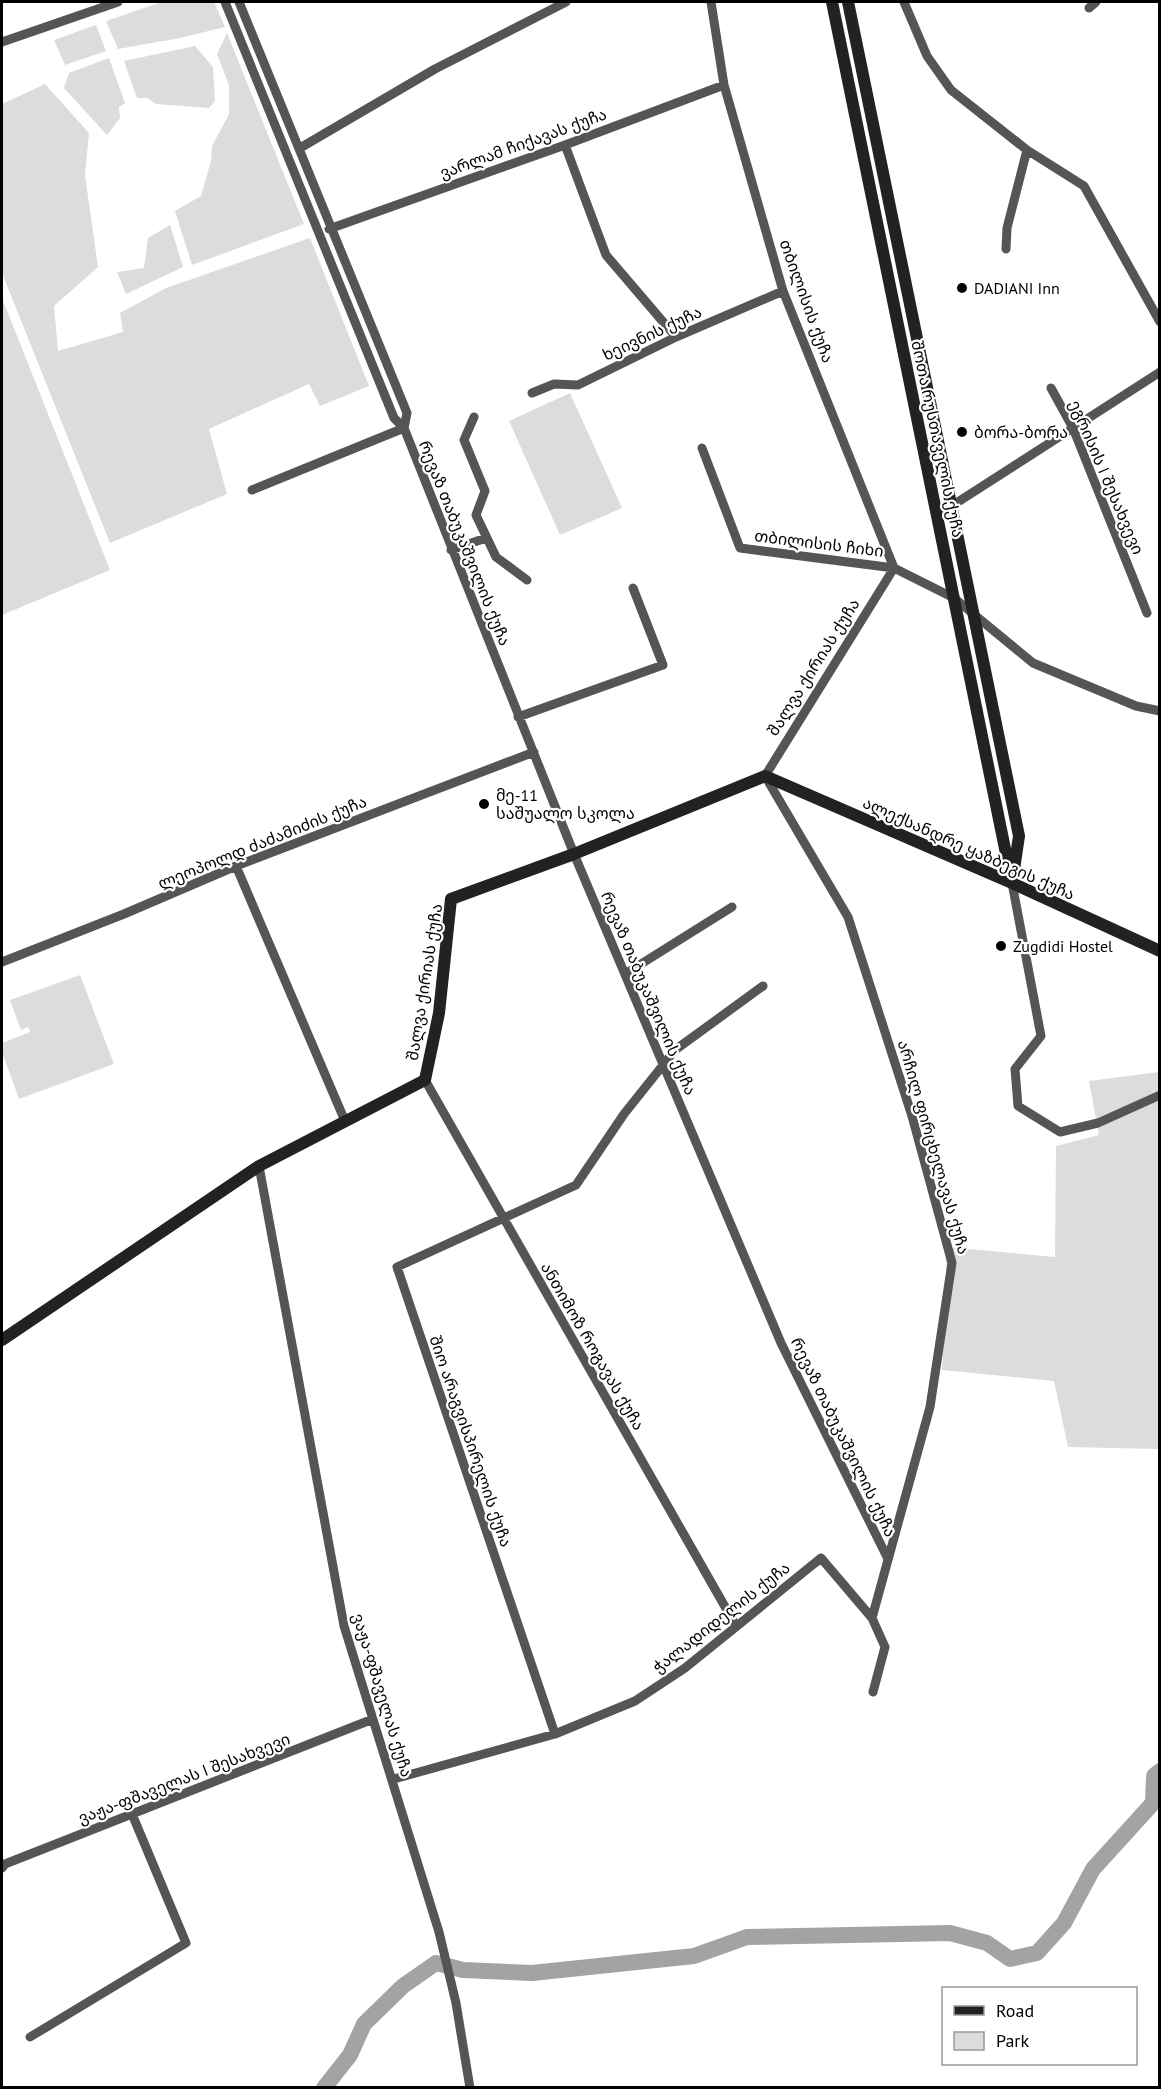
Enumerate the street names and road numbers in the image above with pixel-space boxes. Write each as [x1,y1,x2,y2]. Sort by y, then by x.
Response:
street label: ვარლამ ჩიქავას ქუჩა [437,103,610,183]
street label: თბილისის ქუჩა [774,237,839,366]
street label: ხეივნის ქუჩა [599,301,705,365]
street label: შოთა რუსთაველის ქუჩა [906,339,969,539]
street label: ეგრისის I შესახვევი [1065,397,1149,557]
street label: რევაზ თაბუკაშვილის ქუჩა [414,438,515,649]
street label: თბილისის ჩიხი [753,525,885,562]
street label: შალვა ქირიას ქუჩა [763,594,864,740]
street label: ლეოპოლდ ძაძამიძის ქუჩა [155,791,370,894]
street label: ალექსანდრე ყაზბეგის ქუჩა [859,792,1078,905]
street label: რევაზ თაბუკაშვილის ქუჩა [596,888,701,1098]
street label: შალვა ქირიას ქუჩა [402,902,447,1062]
street label: არჩილ ფირცხელავას ქუჩა [893,1037,974,1257]
street label: ანთიმოზ როგავას ქუჩა [537,1258,649,1434]
street label: შიო არაგვისპირელის ქუჩა [424,1333,517,1550]
street label: რევაზ თაბუკაშვილის ქუჩა [786,1334,901,1540]
street label: ჭალადიდელის ქუჩა [648,1557,794,1678]
street label: ვაჟა-ფშაველას ქუჩა [348,1611,417,1780]
street label: ვაჟა-ფშაველას I შესახვევი [75,1728,293,1829]

